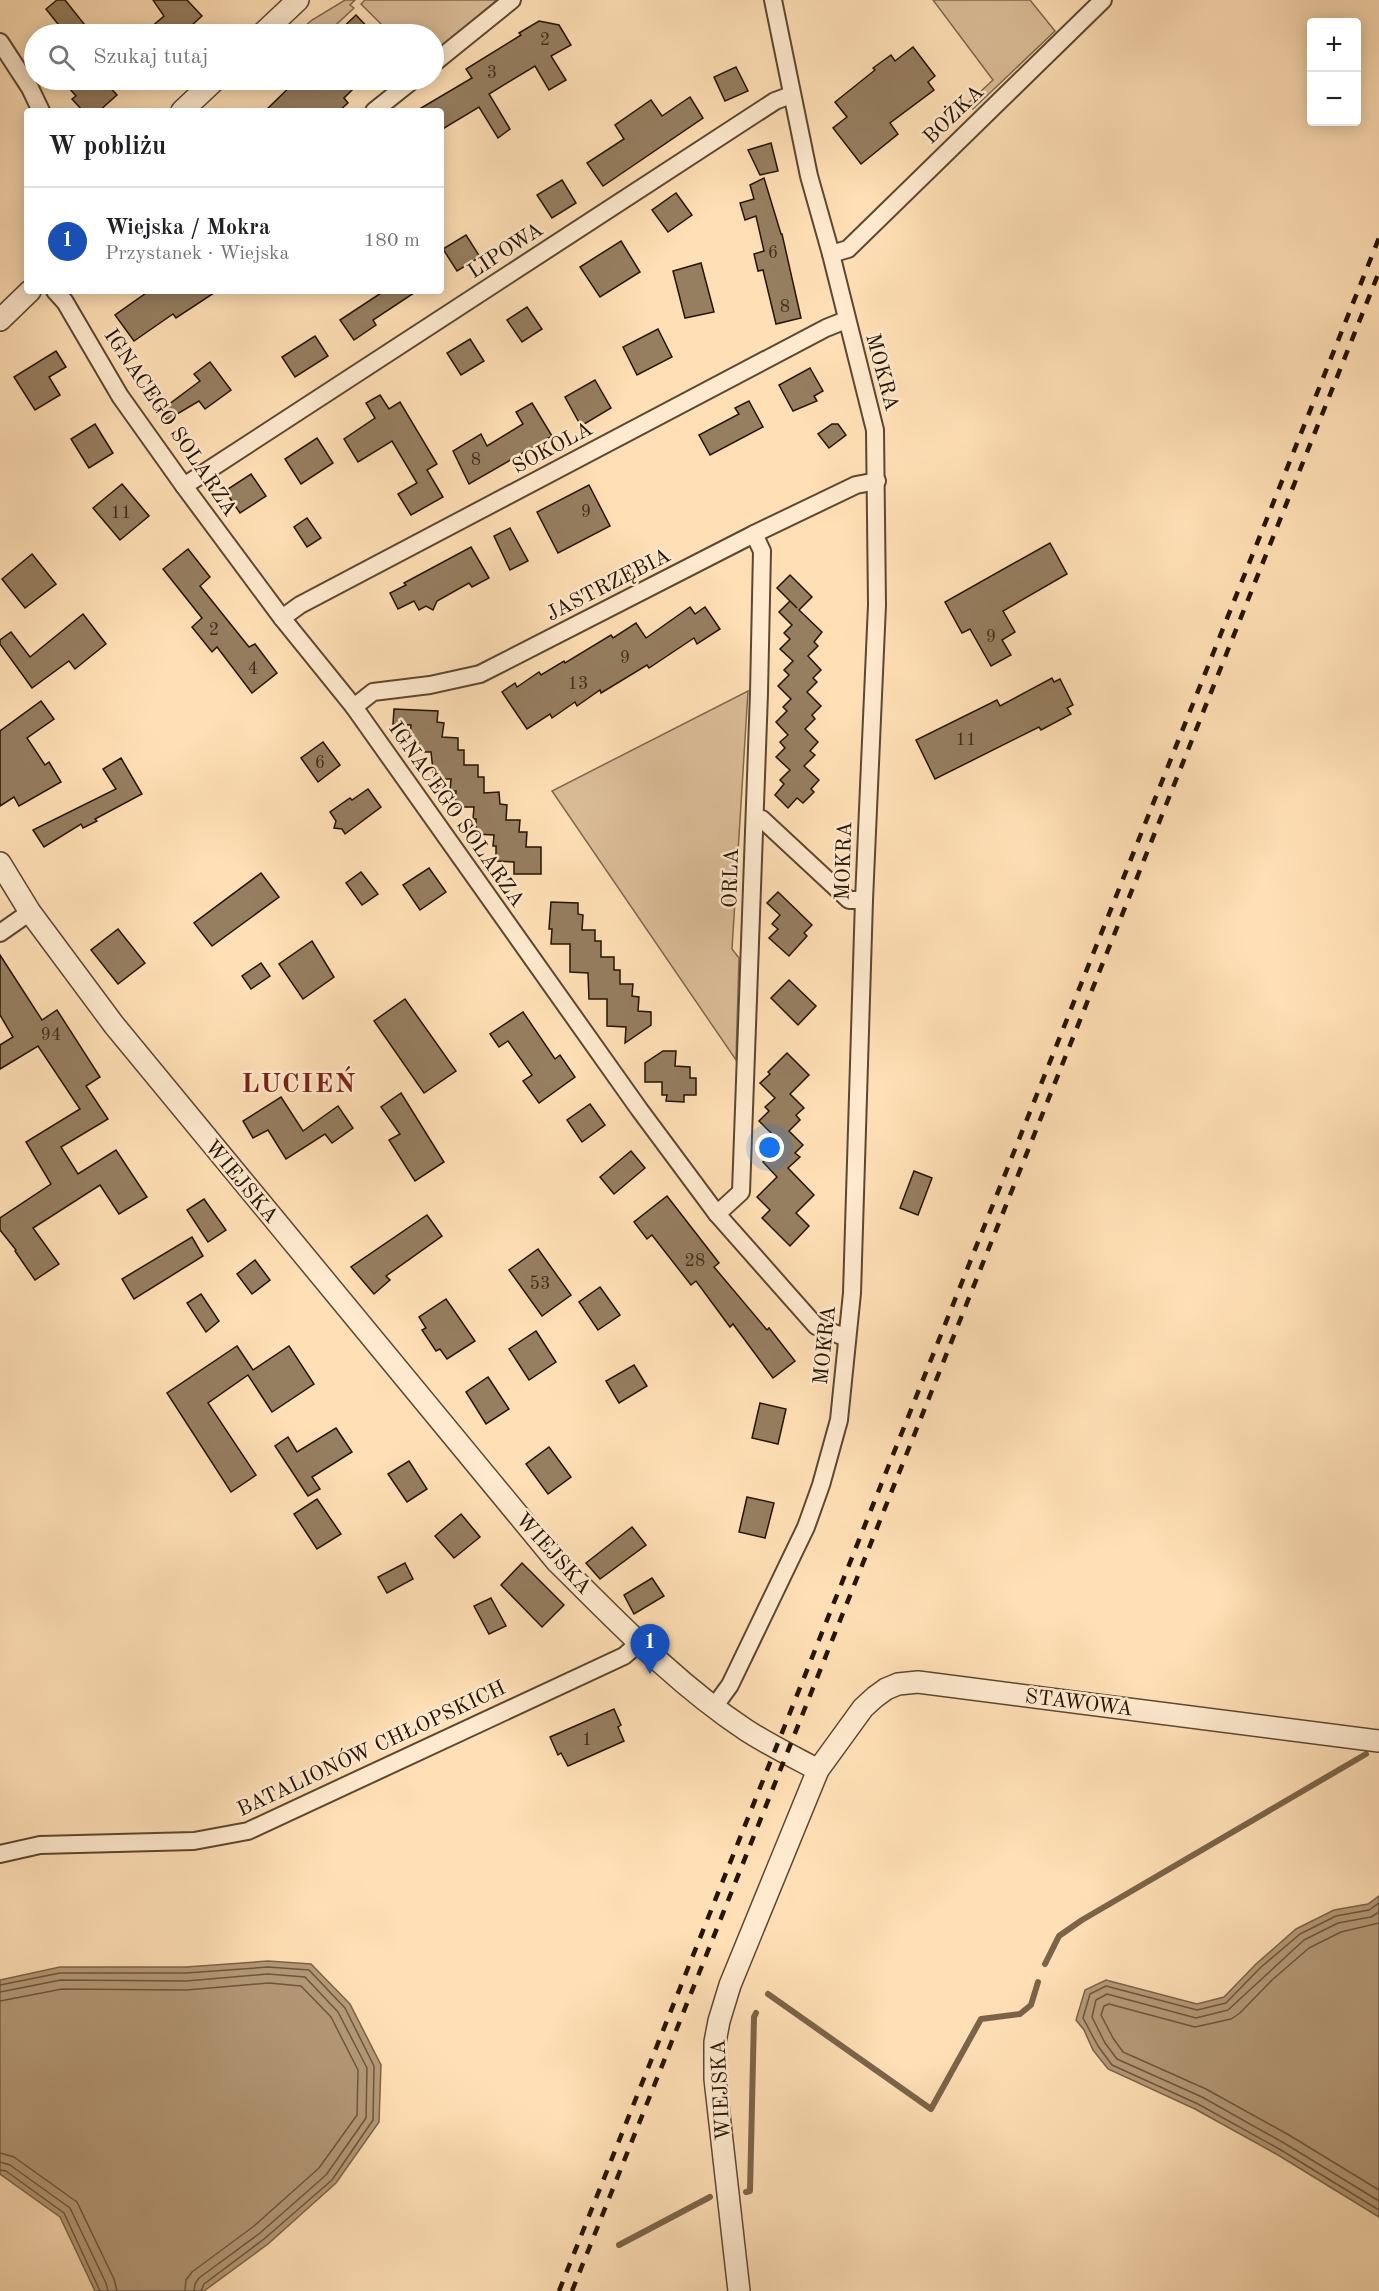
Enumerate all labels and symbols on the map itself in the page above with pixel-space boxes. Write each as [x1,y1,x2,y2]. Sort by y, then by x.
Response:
house number: 2 [540,31,550,49]
house number: 3 [487,64,497,82]
street label: BOŻKA [917,79,988,149]
street label: LIPOWA [464,219,547,283]
house number: 6 [768,244,778,262]
house number: 8 [780,298,790,316]
street label: IGNACEGO SOLARZA [99,325,240,520]
street label: MOKRA [861,331,902,413]
street label: SOKOLA [509,418,596,478]
house number: 8 [471,451,481,469]
house number: 9 [581,503,591,521]
house number: 11 [111,504,131,522]
street label: JASTRZĘBIA [543,545,674,626]
house number: 2 [209,621,219,639]
house number: 9 [986,628,996,646]
house number: 9 [620,649,630,667]
house number: 4 [248,660,258,678]
house number: 13 [568,675,588,693]
street label: IGNACEGO SOLARZA [384,718,528,911]
house number: 11 [956,731,976,749]
house number: 6 [315,754,325,772]
street label: MOKRA [833,821,856,901]
street label: ORLA [720,848,743,908]
house number: 94 [41,1026,61,1044]
district label: LUCIEŃ [241,1066,357,1098]
your location [755,1133,784,1162]
street label: WIEJSKA [200,1136,282,1228]
house number: 28 [685,1252,705,1270]
house number: 53 [530,1275,550,1293]
street label: MOKRA [811,1305,840,1386]
street label: WIEJSKA [511,1509,595,1599]
pin: 1 [630,1624,670,1674]
street label: BATALIONÓW CHŁOPSKICH [232,1673,509,1821]
street label: STAWOWA [1024,1686,1134,1721]
house number: 1 [582,1731,592,1749]
street label: WIEJSKA [708,2039,735,2141]

